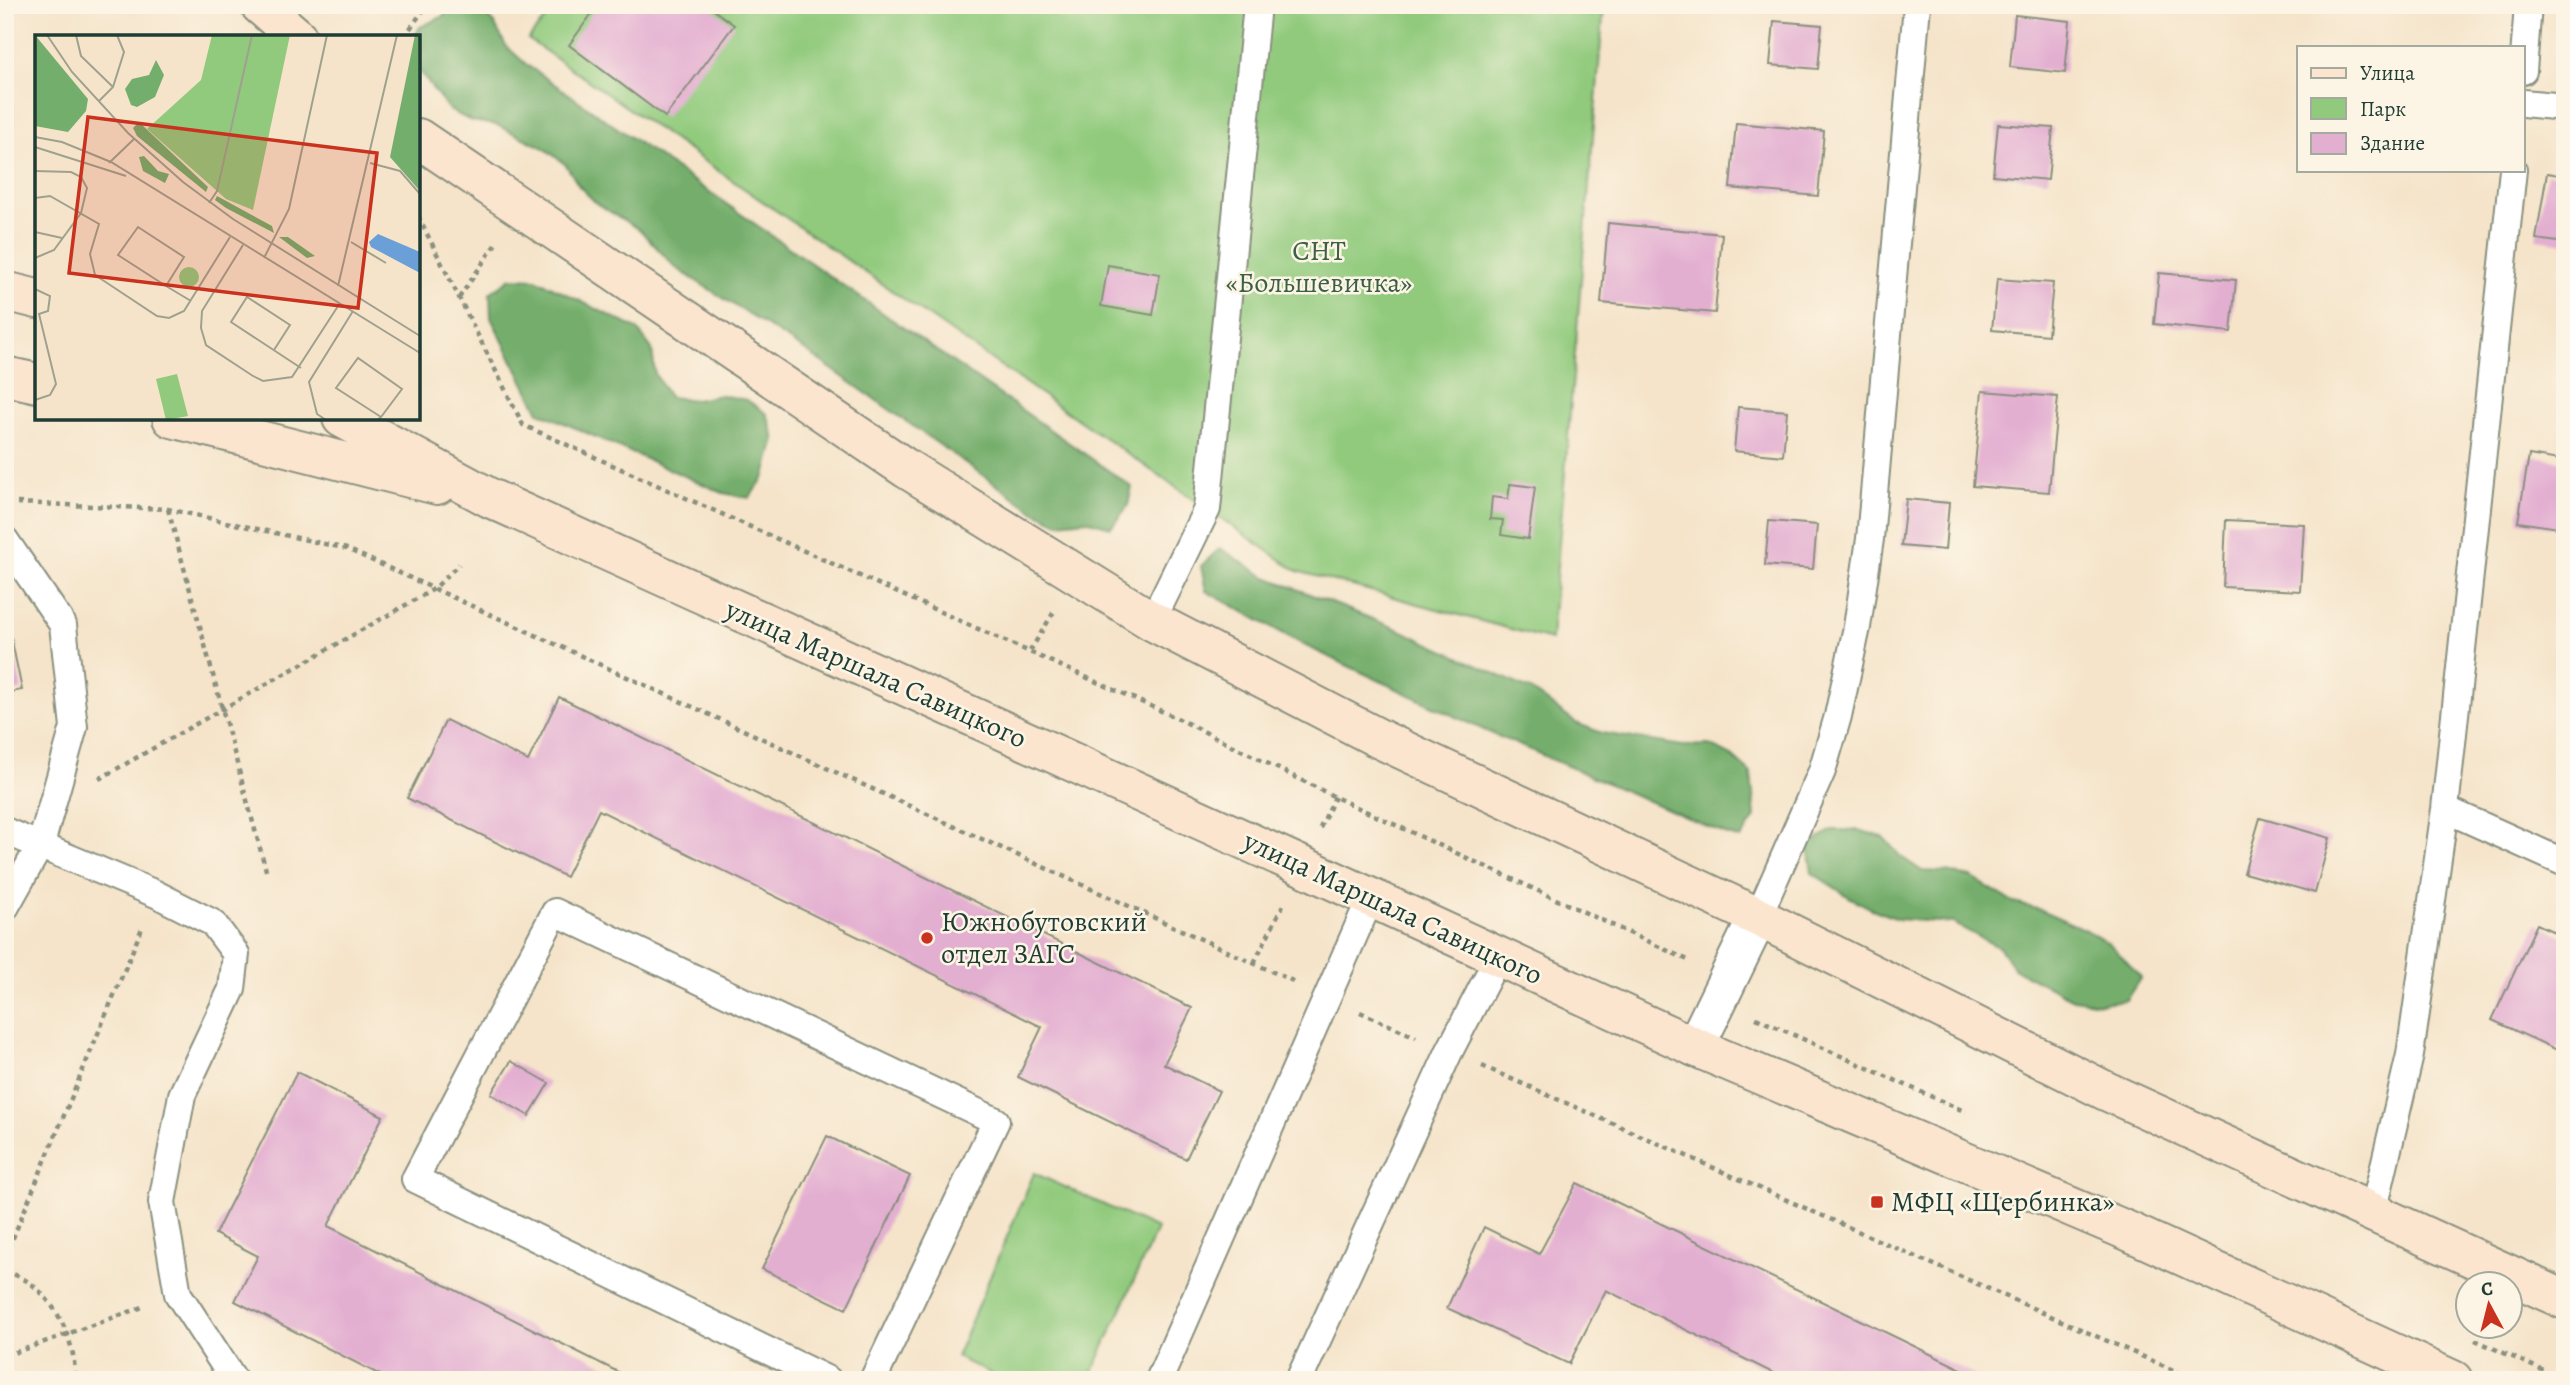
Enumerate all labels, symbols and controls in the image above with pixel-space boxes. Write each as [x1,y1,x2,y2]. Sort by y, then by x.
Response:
inset map [35,35,420,420]
legend [2297,46,2524,172]
text: Улица [2360,59,2415,87]
text: Парк [2360,95,2406,123]
text: Здание [2360,129,2425,157]
park label: СНТ «Большевичка» [1226,232,1412,302]
street label: улица Маршала Савицкого [718,590,1033,758]
street label: улица Маршала Савицкого [1236,821,1549,994]
place label: Южнобутовский отдел ЗАГС [941,903,1147,973]
marker: Южнобутовский отдел ЗАГС [919,930,935,946]
place label: МФЦ «Щербинка» [1891,1183,2115,1221]
marker: МФЦ «Щербинка» [1869,1194,1885,1210]
north arrow [2454,1270,2524,1340]
text: С [2480,1276,2494,1303]

